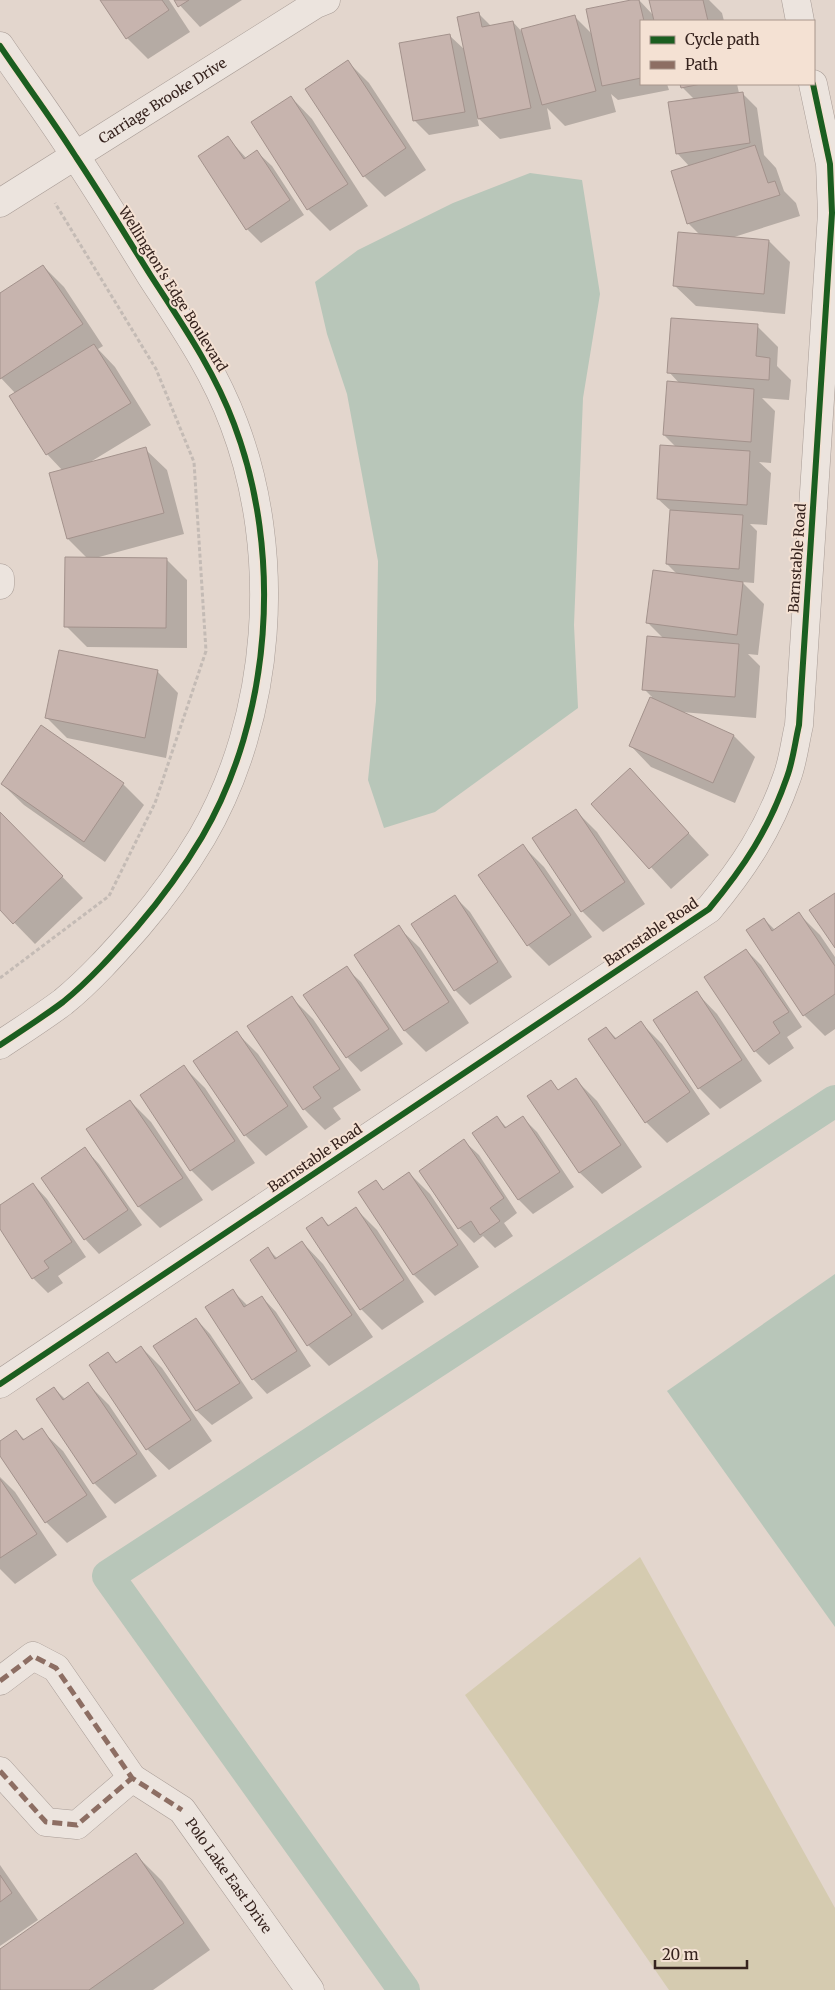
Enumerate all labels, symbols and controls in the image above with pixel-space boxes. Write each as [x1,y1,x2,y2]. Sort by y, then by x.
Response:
legend [640,20,815,85]
text: Cycle path [685,30,760,49]
street label: Carriage Brooke Drive [95,54,230,148]
text: Path [685,55,718,74]
street label: Wellington's Edge Boulevard [114,202,232,375]
street label: Barnstable Road [784,502,810,613]
street label: Barnstable Road [600,893,702,970]
street label: Barnstable Road [264,1119,366,1196]
street label: Polo Lake East Drive [182,1814,276,1937]
scale bar [655,1938,748,1970]
text: 20 m [662,1945,699,1964]

